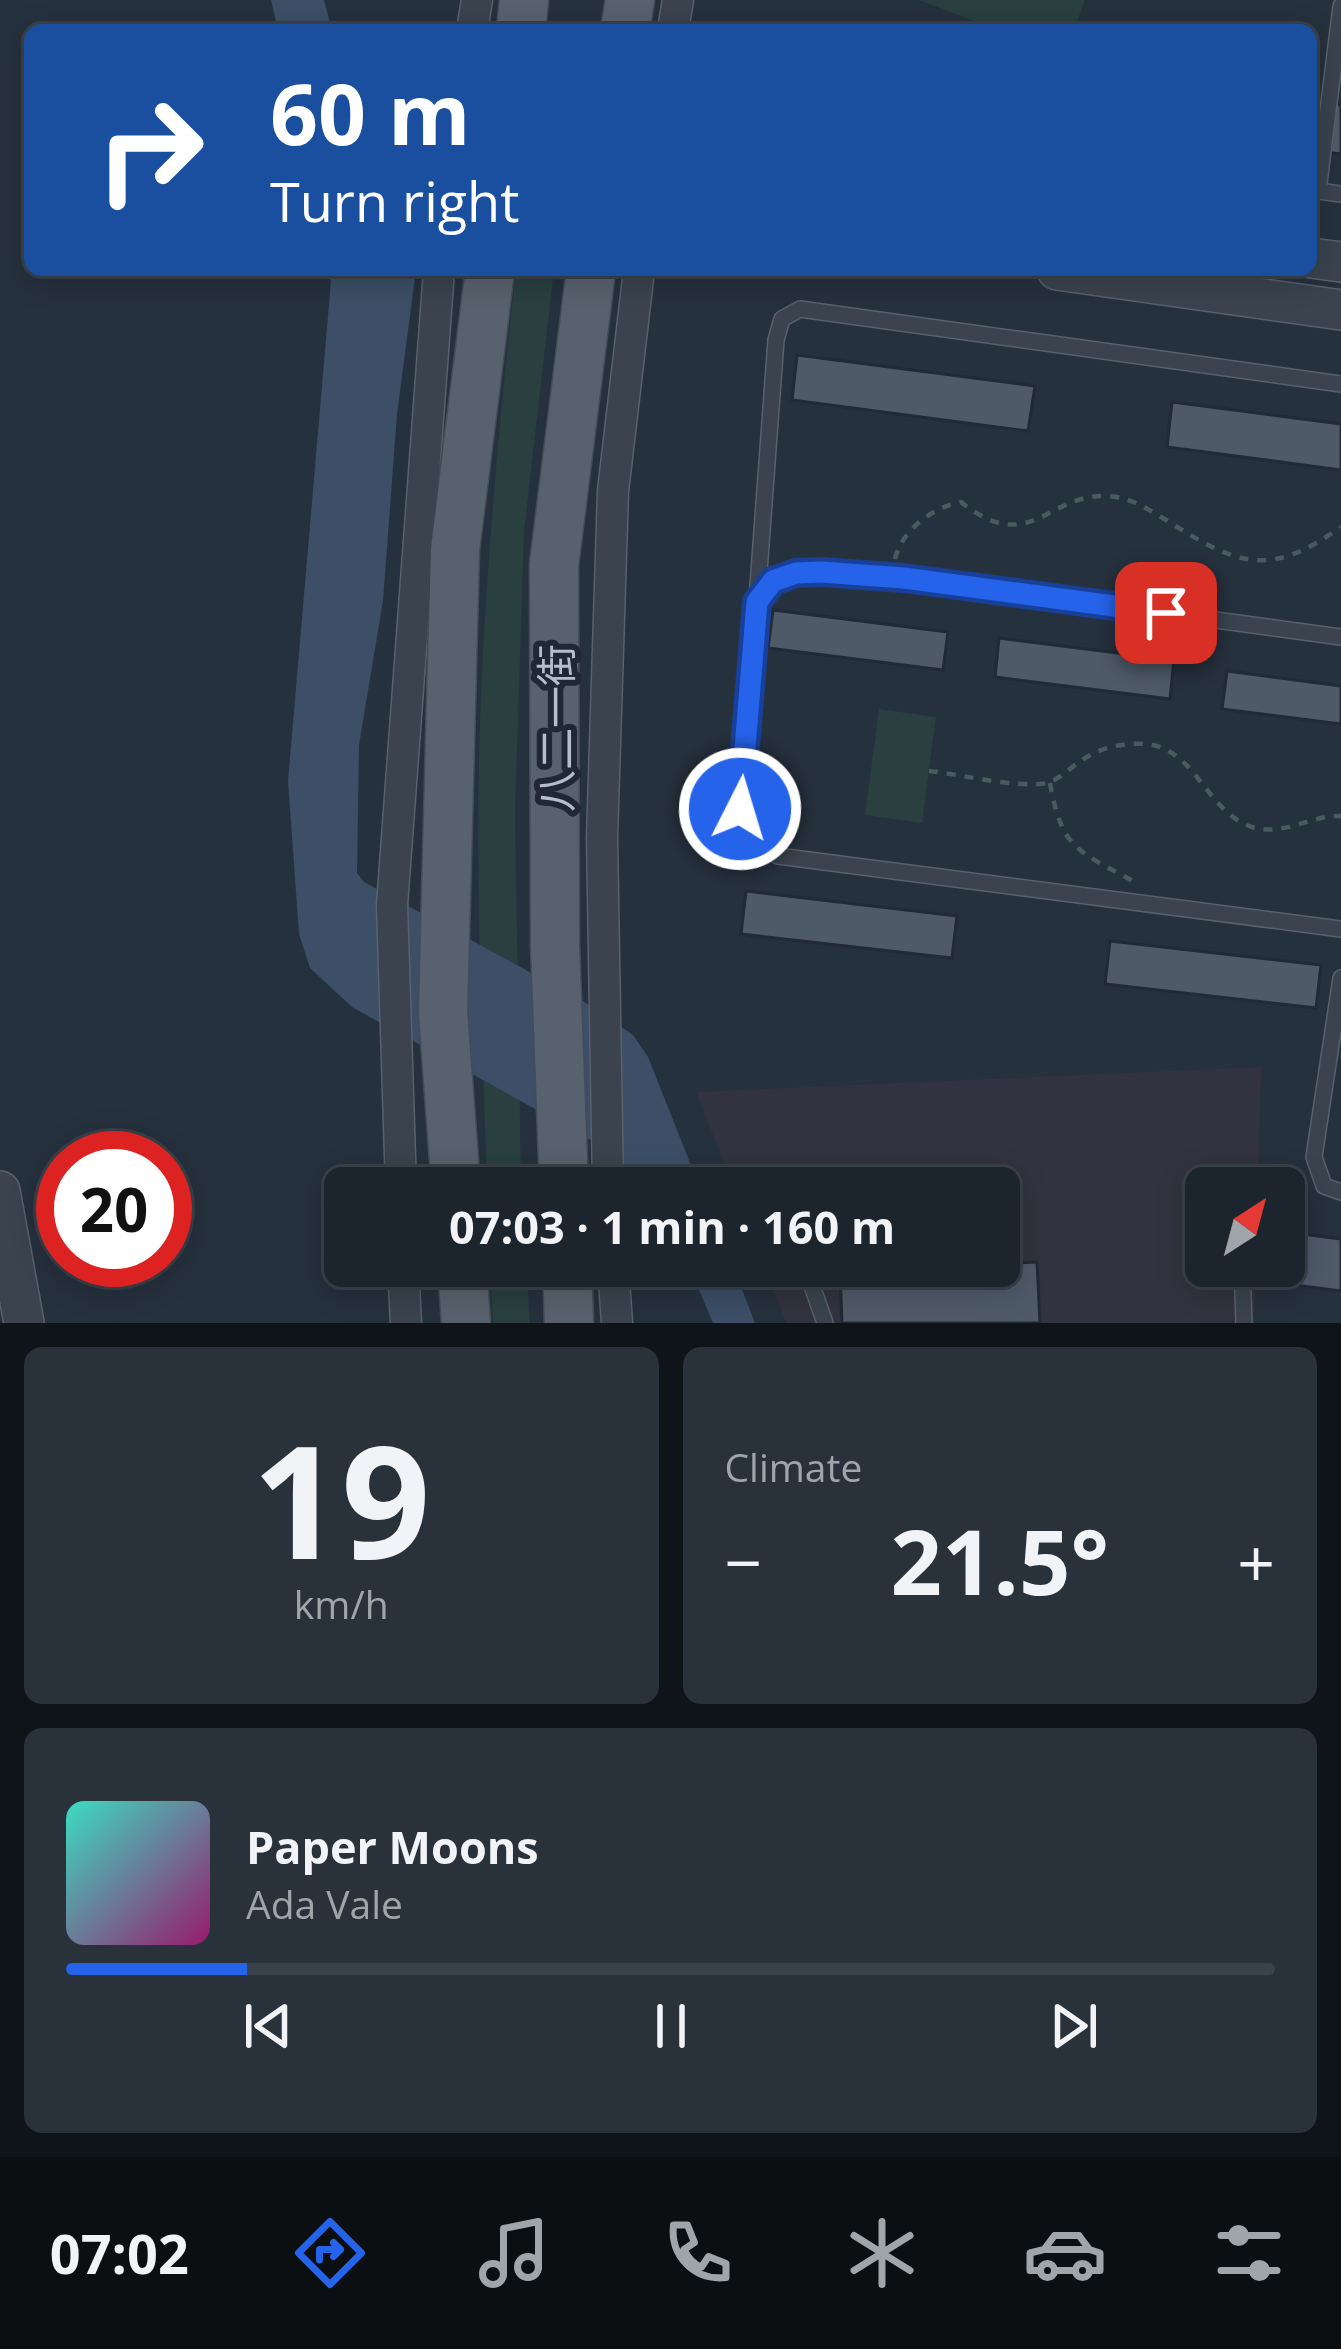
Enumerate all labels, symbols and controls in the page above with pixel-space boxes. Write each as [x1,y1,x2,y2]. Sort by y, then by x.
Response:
text: 60 m [270,55,470,170]
icon: right [72,72,228,228]
text: Turn right [270,164,519,238]
pin [1115,562,1217,664]
icon: arrive [1133,580,1199,646]
street label: 八二一街 [527,644,584,812]
position arrow [677,746,803,872]
speed limit sign: 20 [36,1131,192,1287]
north arrow [1185,1167,1305,1287]
map controls [1185,1167,1305,1287]
text: 07:03 · 1 min · 160 m [449,1196,895,1257]
text: 19 [252,1392,430,1605]
text: Climate [725,1440,862,1493]
text: 21.5° [890,1499,1109,1621]
text: − [725,1516,762,1606]
text: + [1237,1516,1275,1606]
text: km/h [294,1577,389,1630]
text: Paper Moons [246,1816,539,1877]
text: Ada Vale [246,1877,403,1930]
icon: previous [235,1993,301,2059]
icon: pause [638,1993,704,2059]
icon: next [1041,1993,1107,2059]
icon: directions [288,2211,372,2295]
icon: music [472,2211,556,2295]
icon: phone [656,2211,740,2295]
icon: climate [840,2211,924,2295]
icon: car [1023,2211,1107,2295]
icon: filters [1207,2211,1291,2295]
text: 07:02 [50,2216,189,2290]

